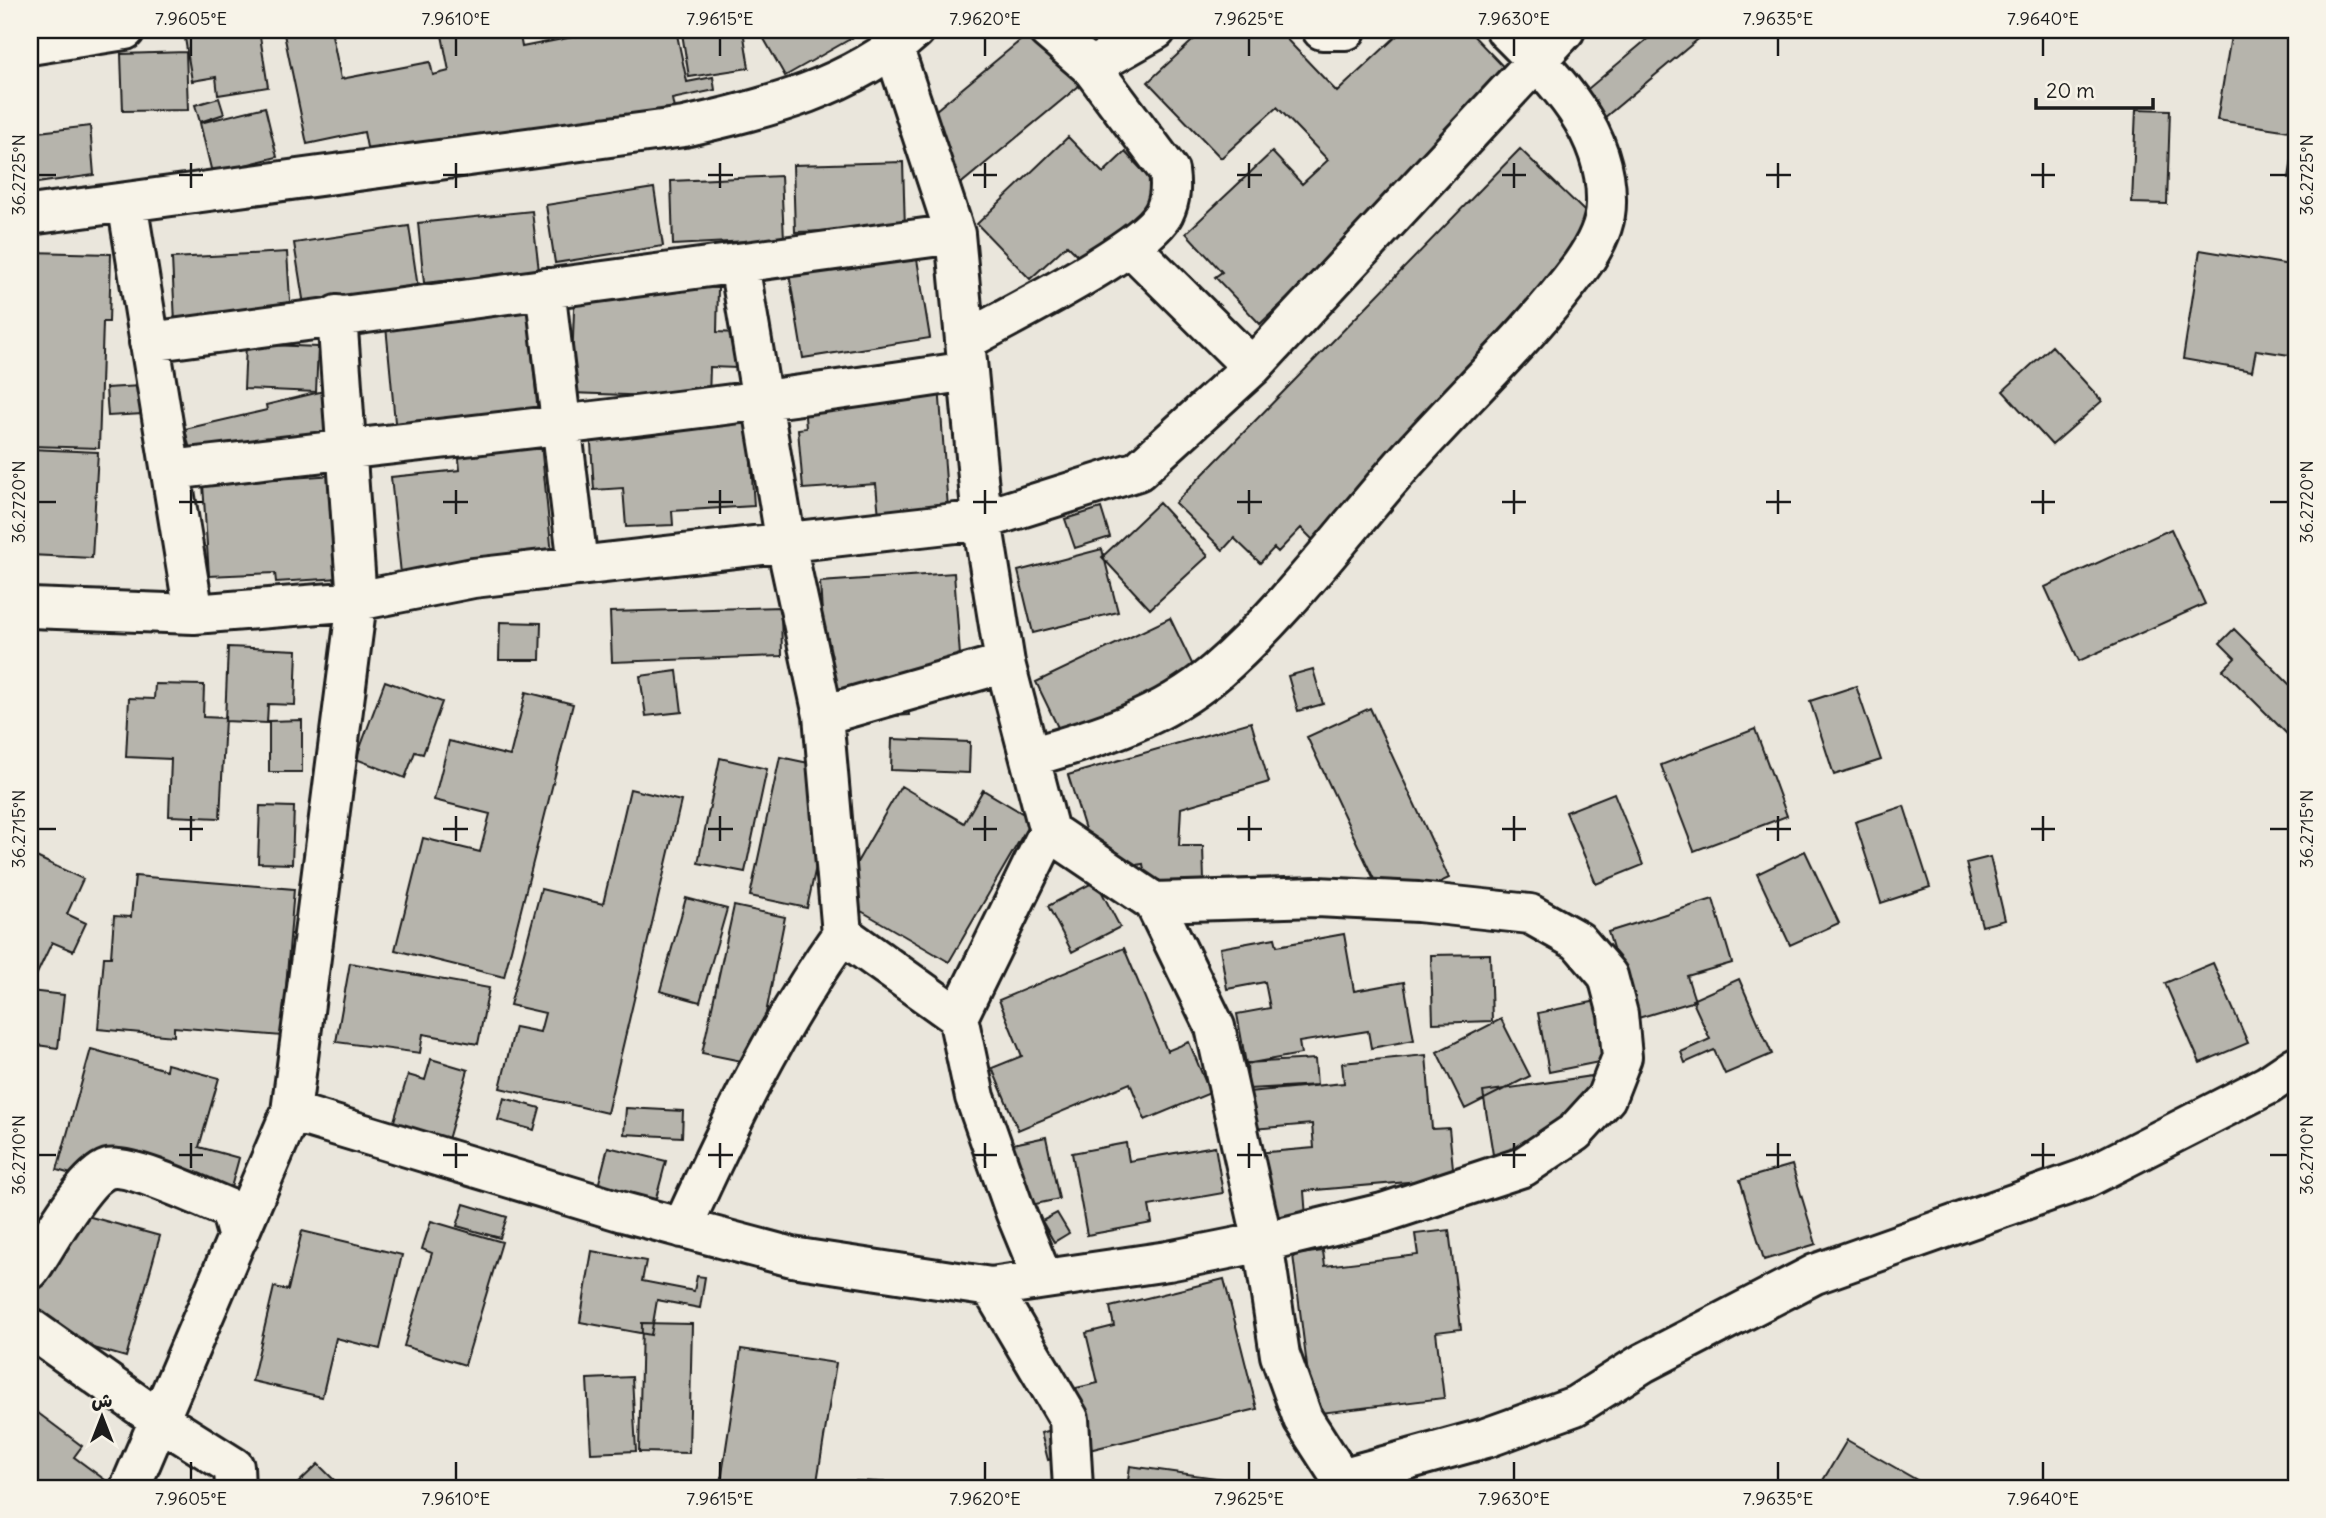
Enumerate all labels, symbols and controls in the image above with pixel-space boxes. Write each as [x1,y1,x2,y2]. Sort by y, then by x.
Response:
text: 7.9605°E [155,7,227,30]
text: 7.9610°E [422,7,490,30]
text: 7.9615°E [686,7,754,30]
text: 7.9620°E [949,7,1021,30]
text: 7.9625°E [1214,7,1284,30]
text: 7.9630°E [1478,7,1550,30]
text: 7.9635°E [1743,7,1813,30]
text: 7.9640°E [2007,7,2079,30]
scale bar [2036,66,2153,110]
text: 20 m [2046,77,2095,104]
text: 36.2725°N [7,134,30,216]
text: 36.2725°N [2295,134,2318,216]
text: 36.2720°N [7,460,30,544]
text: 36.2720°N [2295,460,2318,544]
text: 36.2715°N [7,790,30,868]
text: 36.2715°N [2295,790,2318,868]
text: 36.2710°N [7,1115,30,1195]
text: 36.2710°N [2295,1115,2318,1195]
north arrow [66,1382,136,1452]
text: ش [92,1388,113,1412]
text: 7.9605°E [155,1487,227,1510]
text: 7.9610°E [422,1487,490,1510]
text: 7.9615°E [686,1487,754,1510]
text: 7.9620°E [949,1487,1021,1510]
text: 7.9625°E [1214,1487,1284,1510]
text: 7.9630°E [1478,1487,1550,1510]
text: 7.9635°E [1743,1487,1813,1510]
text: 7.9640°E [2007,1487,2079,1510]

